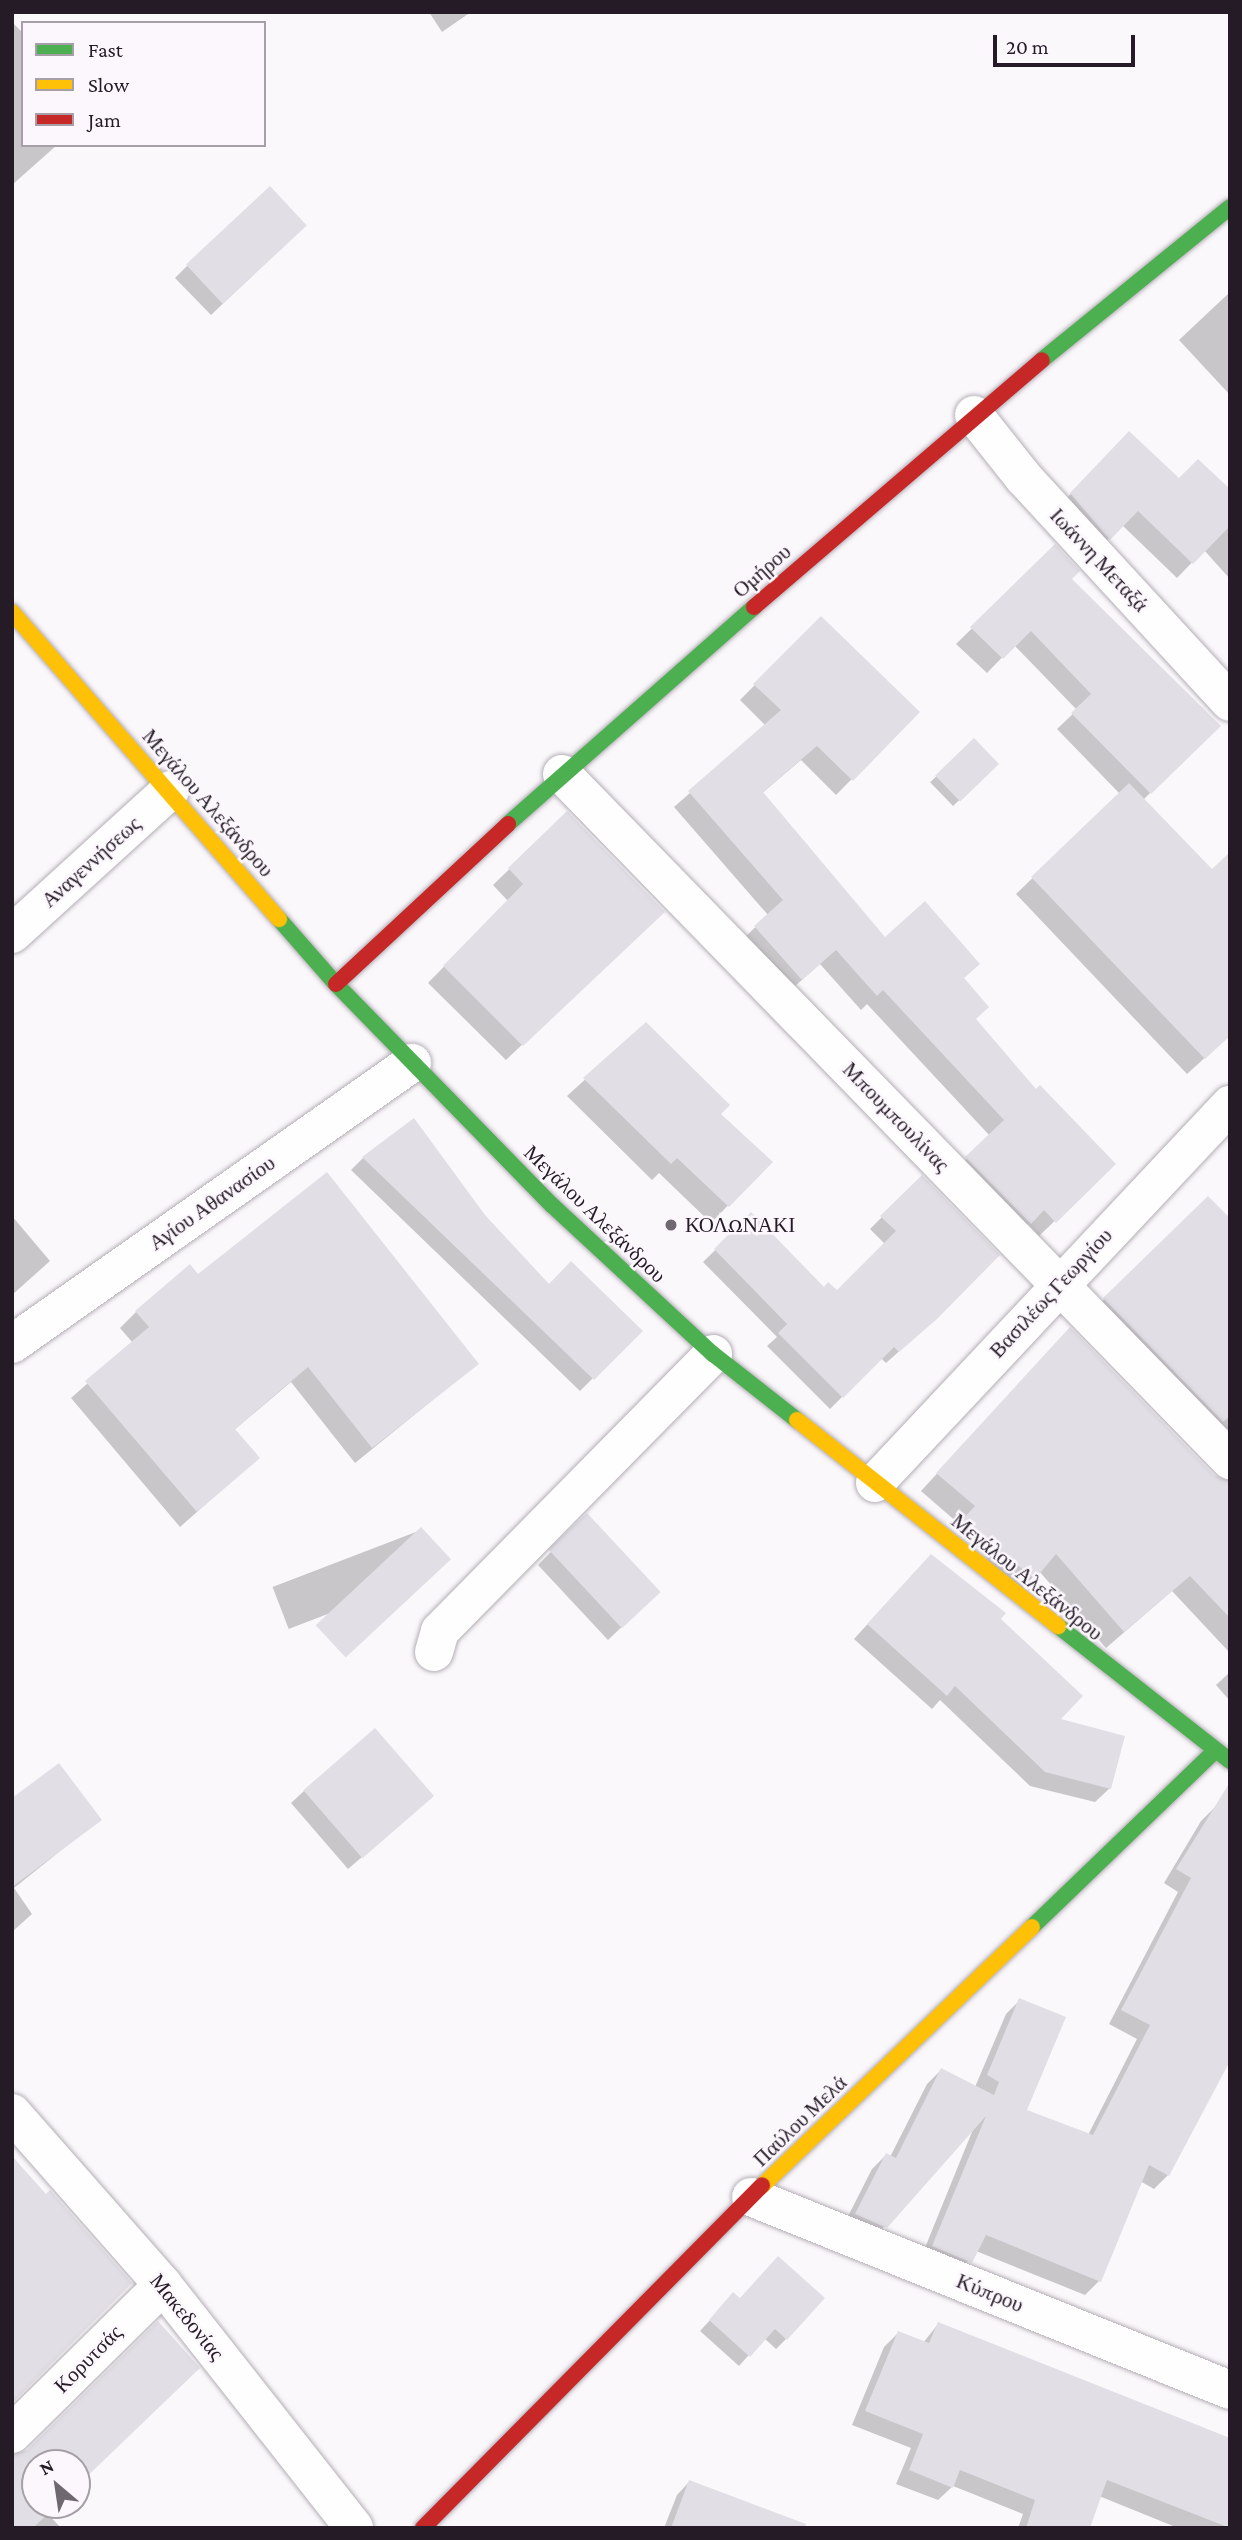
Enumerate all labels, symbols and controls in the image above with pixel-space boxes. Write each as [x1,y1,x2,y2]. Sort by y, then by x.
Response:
legend [21,21,266,147]
scale bar [997,21,1139,65]
text: 20 m [1006,35,1049,59]
text: Fast [88,38,123,62]
text: Slow [88,73,129,97]
text: Jam [88,108,121,132]
street label: Ιωάννη Μεταξά [1045,503,1153,617]
street label: Ομήρου [728,539,796,603]
street label: Μεγάλου Αλεξάνδρου [137,724,279,882]
street label: Αναγεννήσεως [36,811,146,913]
street label: Μπουμπουλίνας [837,1057,955,1177]
street label: Μεγάλου Αλεξάνδρου [519,1140,671,1288]
street label: Αγίου Αθανασίου [144,1150,280,1256]
place label: ΚΟΛΩΝΑΚΙ [685,1212,795,1238]
marker: ΚΟΛΩΝΑΚΙ [663,1217,679,1233]
street label: Βασιλέως Γεωργίου [984,1223,1118,1363]
street label: Μεγάλου Αλεξάνδρου [946,1508,1108,1646]
street label: Παύλου Μελά [748,2070,852,2172]
street label: Κύπρου [953,2268,1027,2318]
street label: Μακεδονίας [145,2269,229,2365]
street label: Κορυτσάς [49,2320,127,2398]
north arrow [21,2449,91,2519]
text: N [36,2455,57,2479]

